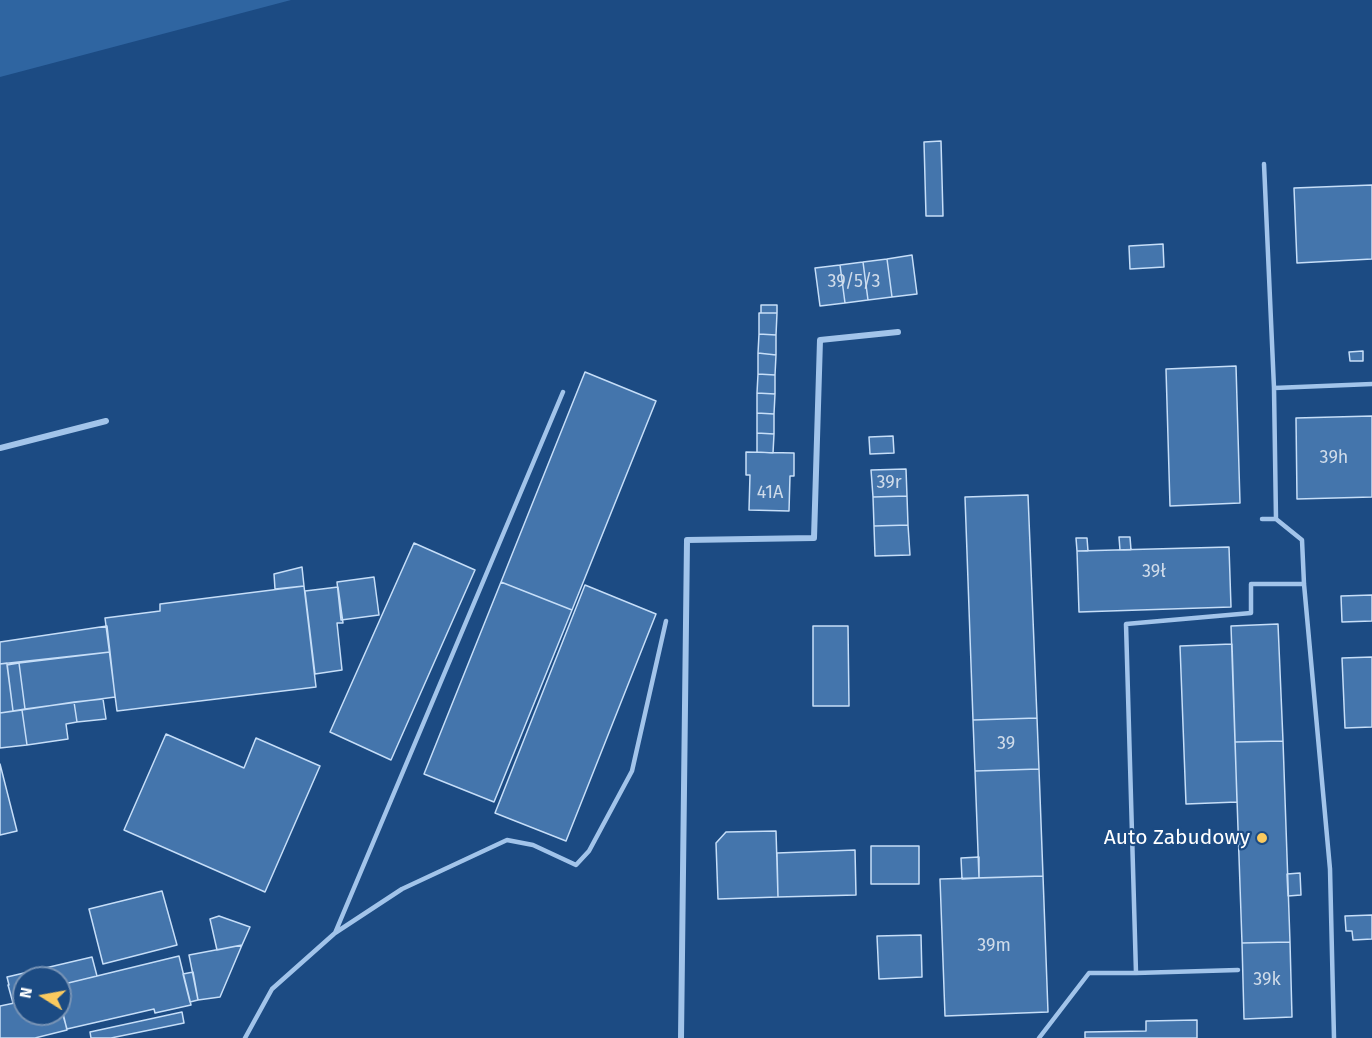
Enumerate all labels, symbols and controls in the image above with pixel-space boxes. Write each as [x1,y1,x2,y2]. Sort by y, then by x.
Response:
house number: 39/5/3 [828,271,880,293]
house number: 39h [1320,447,1348,469]
house number: 39r [876,472,902,494]
house number: 41A [757,482,783,504]
house number: 39ł [1142,561,1166,583]
house number: 39 [997,733,1015,755]
place label: Auto Zabudowy [1104,825,1250,851]
marker: Auto Zabudowy [1255,831,1269,845]
house number: 39m [977,935,1011,957]
north arrow [12,966,72,1026]
house number: 39k [1253,969,1281,991]
text: N [15,986,36,1000]

